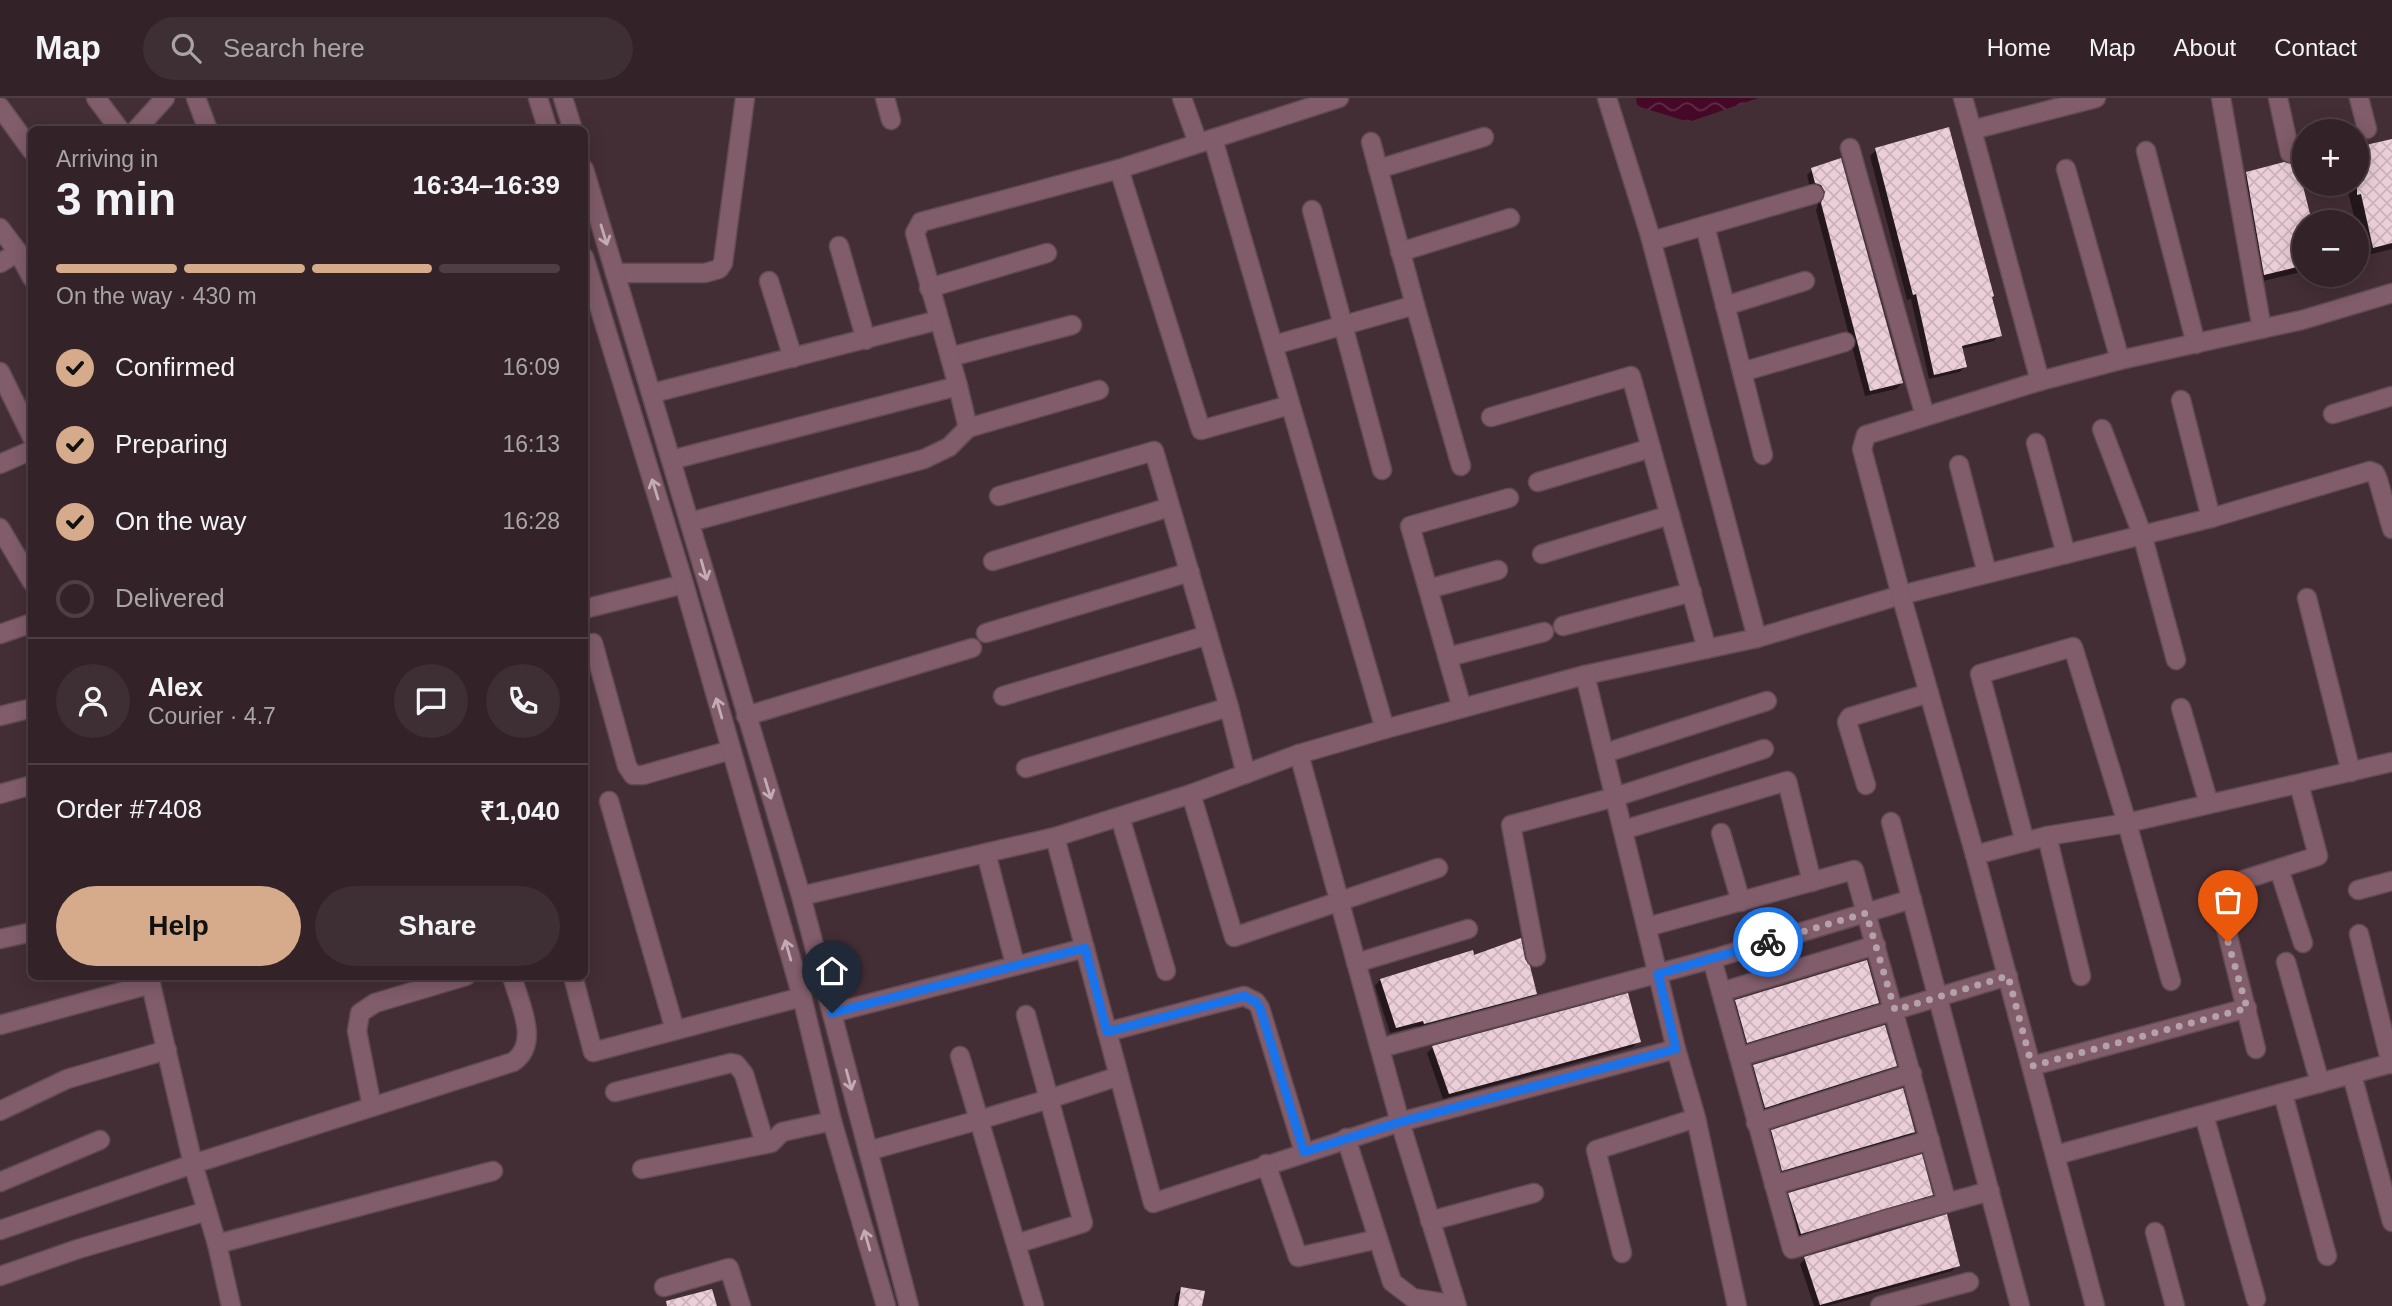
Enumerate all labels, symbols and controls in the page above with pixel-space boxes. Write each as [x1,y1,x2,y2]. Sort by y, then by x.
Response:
search box [143,17,633,80]
text: Map [35,29,101,66]
icon: search [167,29,205,67]
text: Search here [223,33,365,63]
text: Home [1987,34,2051,61]
text: Map [2089,34,2136,61]
text: About [2174,34,2236,61]
text: Contact [2274,34,2357,61]
map controls [2292,119,2369,287]
button: + [2292,119,2369,196]
text: Arriving in [56,146,158,172]
text: 16:34–16:39 [413,170,560,200]
text: 3 min [56,173,176,225]
button: − [2292,210,2369,287]
one-way arrow [598,224,611,246]
text: On the way · 430 m [56,283,257,309]
icon: check [56,349,94,387]
text: Confirmed [115,352,235,382]
text: 16:09 [502,354,560,380]
icon: check [56,426,94,464]
text: Preparing [115,429,228,459]
text: 16:13 [502,431,560,457]
one-way arrow [648,479,661,501]
icon: check [56,503,94,541]
text: On the way [115,506,247,536]
text: 16:28 [502,508,560,534]
one-way arrow [698,559,711,581]
text: Delivered [115,583,225,613]
button: person [56,664,130,738]
button: chat [394,664,468,738]
button: phone [486,664,560,738]
text: Alex [148,672,203,702]
one-way arrow [712,697,725,720]
text: Courier · 4.7 [148,703,276,729]
one-way arrow [762,777,775,799]
text: Order #7408 [56,794,202,824]
text: ₹1,040 [480,796,560,826]
pin [2198,870,2258,942]
icon: bag [2209,881,2247,919]
button: Help [56,886,301,966]
button: Share [315,886,560,966]
courier [1733,907,1803,977]
icon: bike [1749,923,1787,961]
one-way arrow [781,939,794,961]
pin [802,941,862,1013]
icon: home [813,952,851,990]
one-way arrow [843,1068,856,1091]
one-way arrow [860,1230,873,1252]

